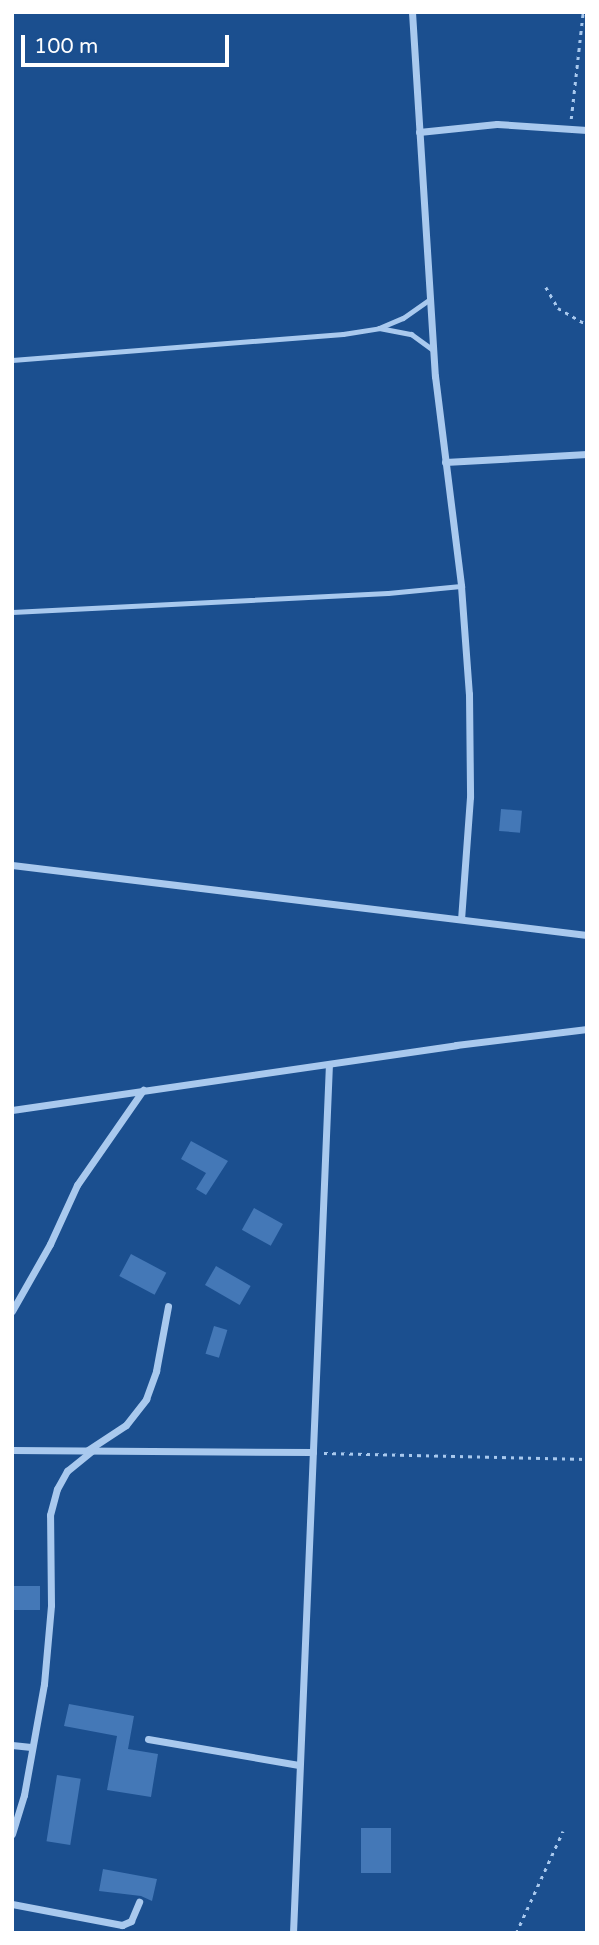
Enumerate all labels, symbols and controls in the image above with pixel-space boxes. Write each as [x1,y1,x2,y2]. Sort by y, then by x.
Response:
scale bar [24,21,233,65]
text: 100 m [34,34,98,59]

